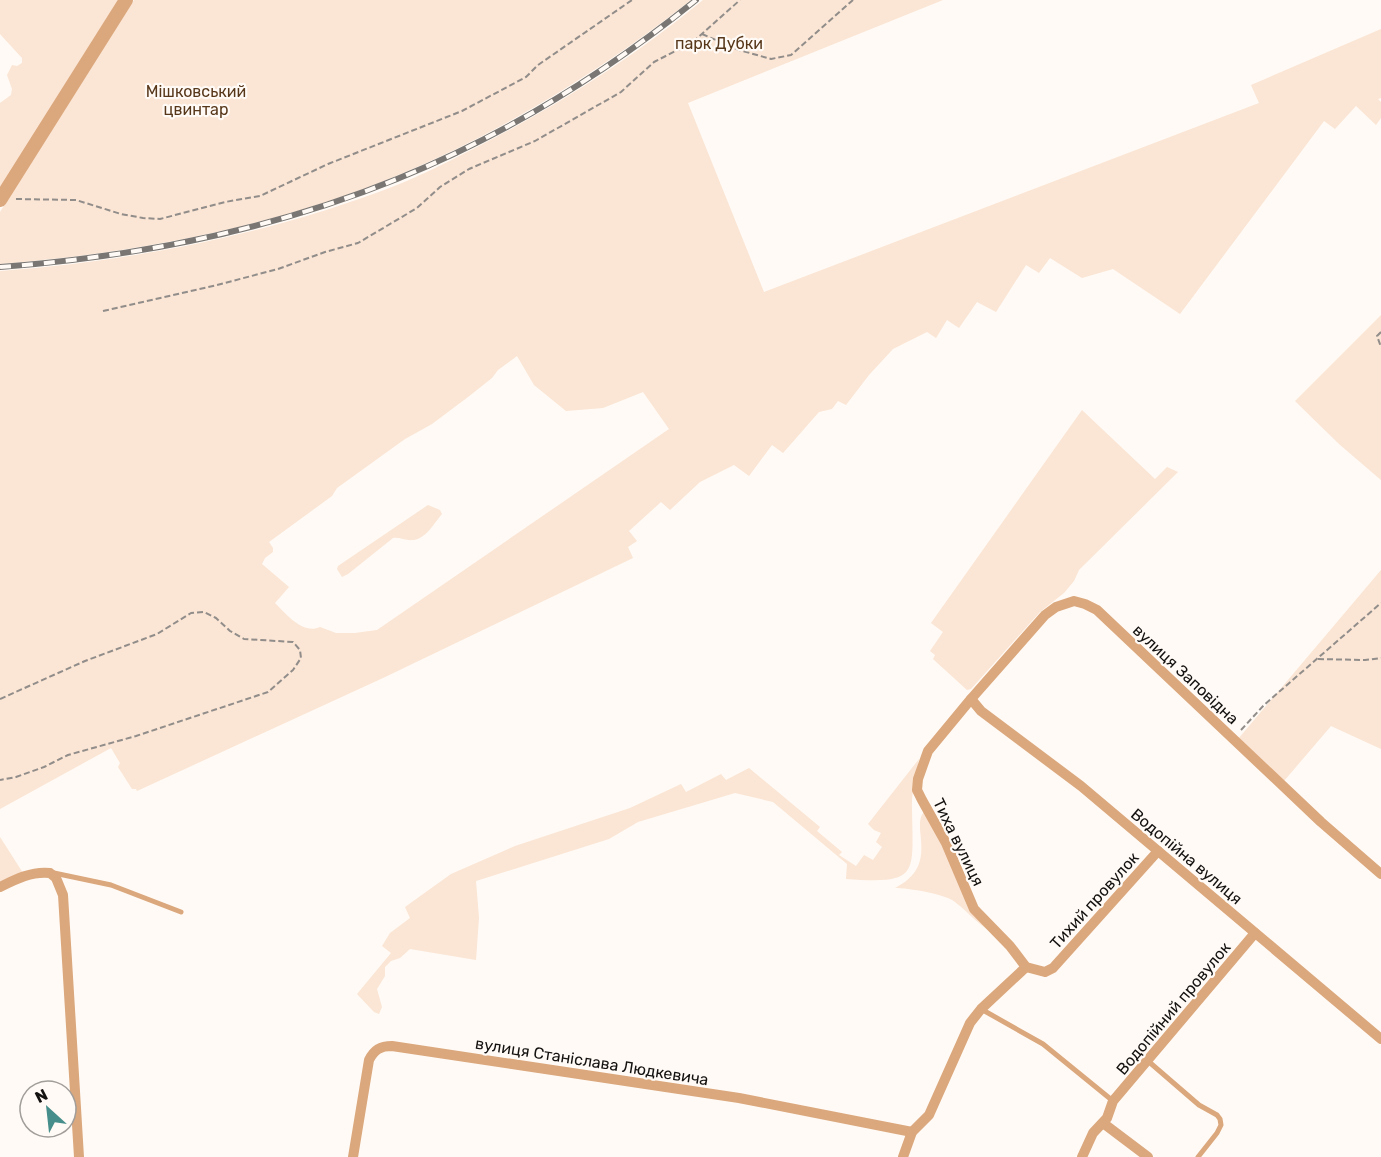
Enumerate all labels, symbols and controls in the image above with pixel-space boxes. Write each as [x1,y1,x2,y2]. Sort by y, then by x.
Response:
park label: парк Дубки [675,34,763,53]
park label: Мішковський цвинтар [146,82,246,119]
street label: вулиця Заповідна [1129,621,1242,728]
street label: Тиха вулиця [929,795,988,889]
street label: Водопійна вулиця [1127,804,1246,908]
street label: Тихий провулок [1046,848,1143,953]
street label: Водопійний провулок [1112,938,1235,1079]
street label: вулиця Станіслава Людкевича [474,1034,710,1089]
north arrow [18,1079,78,1139]
text: N [32,1085,51,1107]

